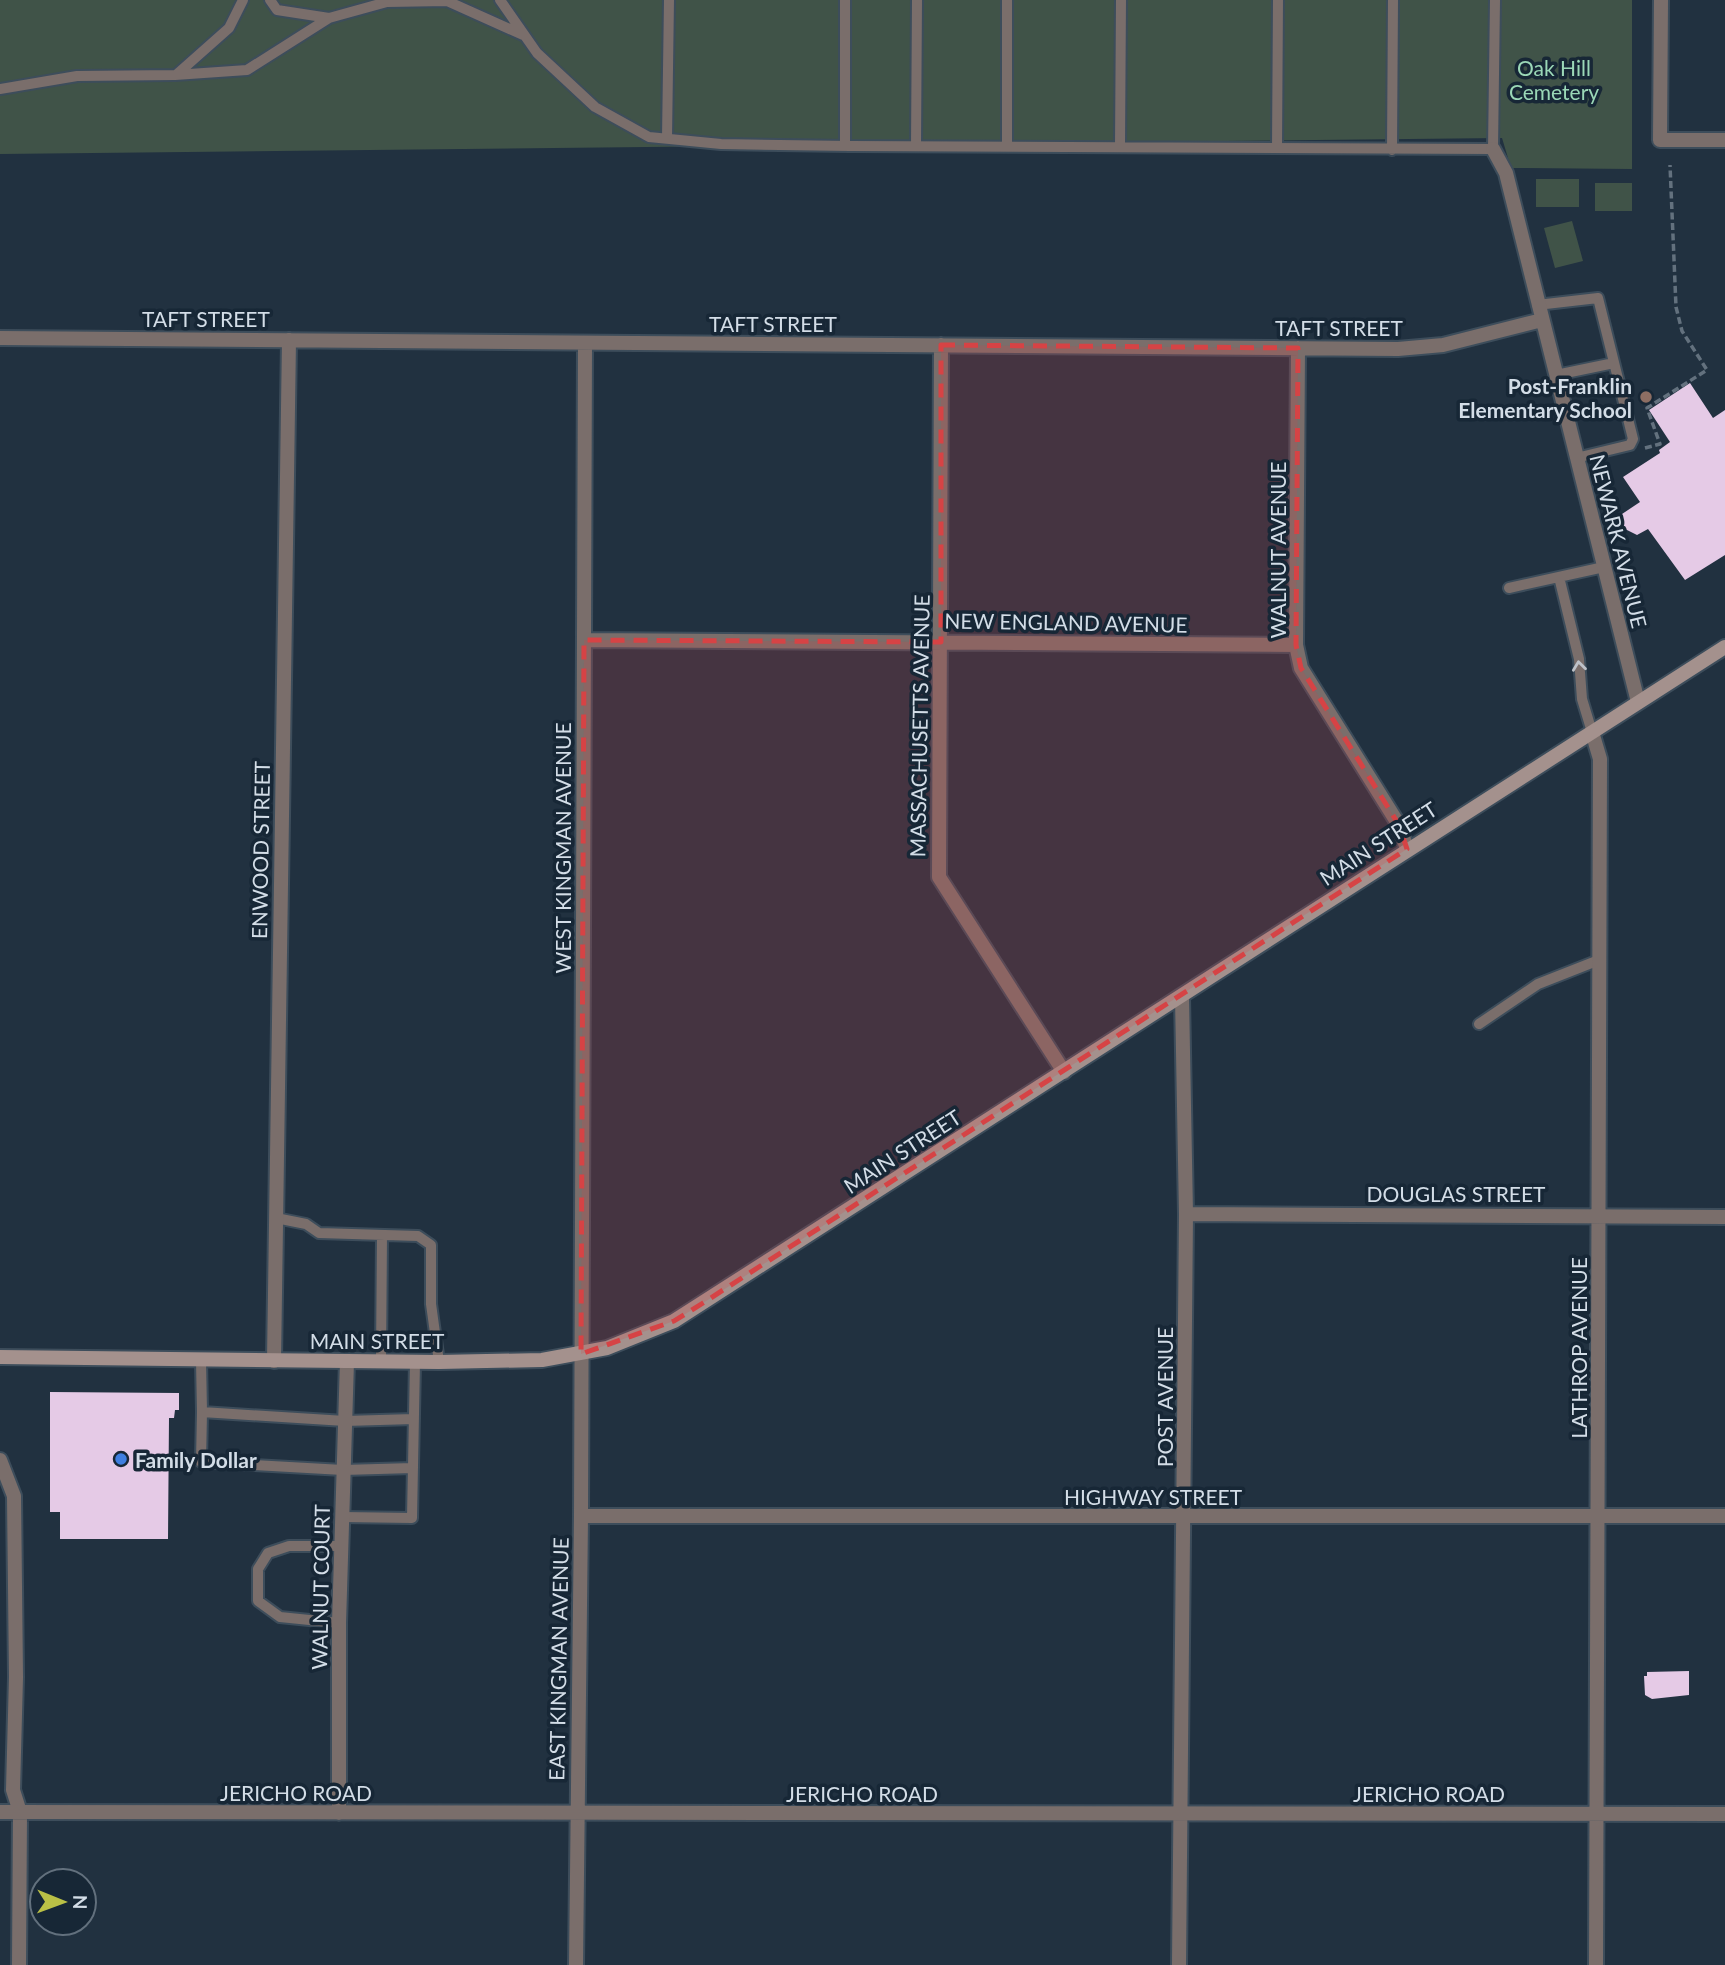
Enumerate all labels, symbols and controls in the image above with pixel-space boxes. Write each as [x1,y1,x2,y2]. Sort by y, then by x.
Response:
park label: Oak Hill Cemetery [1509,55,1599,104]
street label: TAFT STREET [142,306,270,331]
street label: TAFT STREET [709,311,837,336]
street label: TAFT STREET [1275,315,1403,340]
place label: Post-Franklin Elementary School [1458,373,1632,422]
marker: Post-Franklin Elementary School [1638,389,1654,405]
street label: NEWARK AVENUE [1585,452,1653,630]
street label: WALNUT AVENUE [1265,462,1290,638]
street label: MASSACHUSETTS AVENUE [904,594,934,858]
street label: NEW ENGLAND AVENUE [944,607,1188,637]
one-way arrow [1572,660,1587,672]
street label: WEST KINGMAN AVENUE [550,722,575,974]
street label: ENWOOD STREET [246,760,274,939]
street label: MAIN STREET [1315,796,1442,890]
street label: MAIN STREET [839,1104,966,1198]
street label: DOUGLAS STREET [1367,1181,1546,1206]
street label: LATHROP AVENUE [1566,1257,1591,1439]
street label: POST AVENUE [1152,1327,1177,1467]
street label: MAIN STREET [310,1328,445,1353]
place label: Family Dollar [135,1447,257,1472]
marker: Family Dollar [113,1451,129,1467]
street label: HIGHWAY STREET [1064,1484,1243,1509]
street label: WALNUT COURT [306,1503,334,1670]
street label: EAST KINGMAN AVENUE [543,1537,573,1781]
street label: JERICHO ROAD [220,1780,372,1805]
street label: JERICHO ROAD [786,1781,938,1806]
street label: JERICHO ROAD [1353,1781,1505,1806]
north arrow [28,1867,98,1937]
text: N [69,1895,92,1910]

